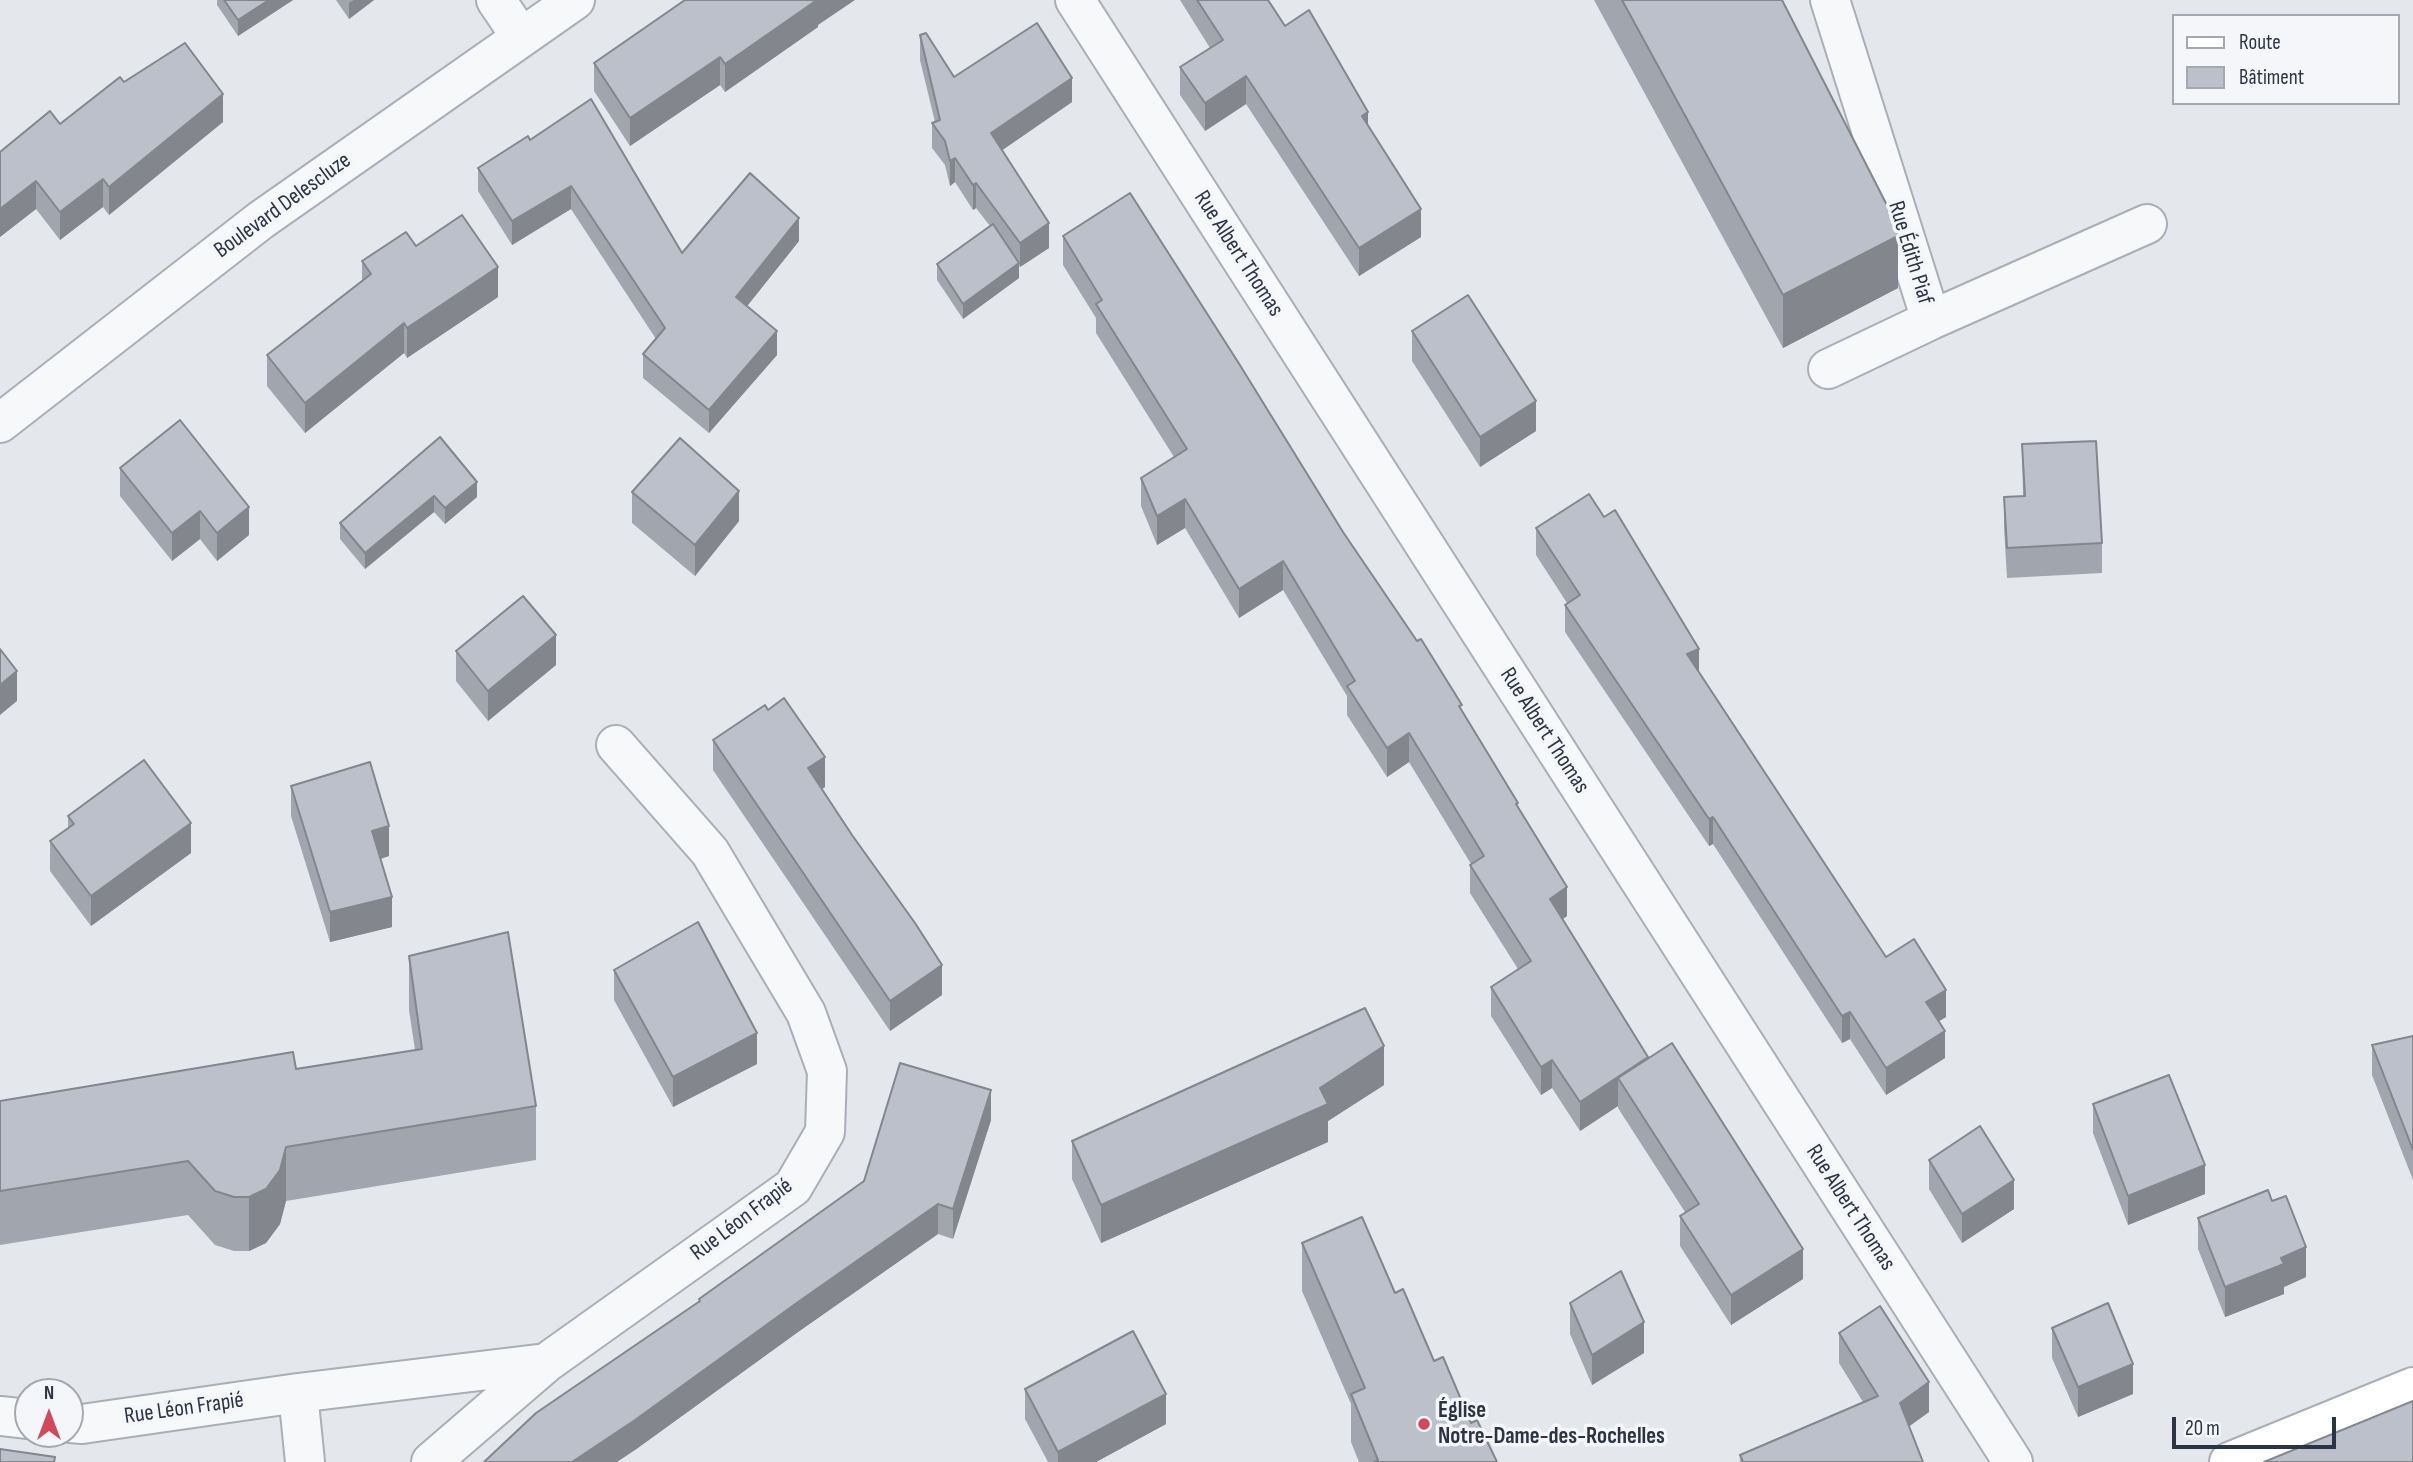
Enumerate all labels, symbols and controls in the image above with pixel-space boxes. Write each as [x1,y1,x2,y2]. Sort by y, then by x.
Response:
legend [2172,14,2399,105]
text: Route [2239,30,2281,55]
text: Bâtiment [2239,65,2304,90]
street label: Boulevard Delescluze [209,147,357,265]
street label: Rue Albert Thomas [1187,186,1289,322]
street label: Rue Édith Piaf [1881,198,1939,308]
street label: Rue Albert Thomas [1493,663,1595,799]
street label: Rue Albert Thomas [1799,1140,1901,1276]
street label: Rue Léon Frapié [686,1173,798,1267]
north arrow [14,1378,84,1448]
text: N [44,1382,54,1405]
street label: Rue Léon Frapié [122,1387,246,1431]
place label: Église Notre-Dame-des-Rochelles [1438,1397,1665,1451]
scale bar [2175,1402,2340,1446]
marker: Église Notre-Dame-des-Rochelles [1416,1416,1432,1432]
text: 20 m [2185,1416,2220,1441]

